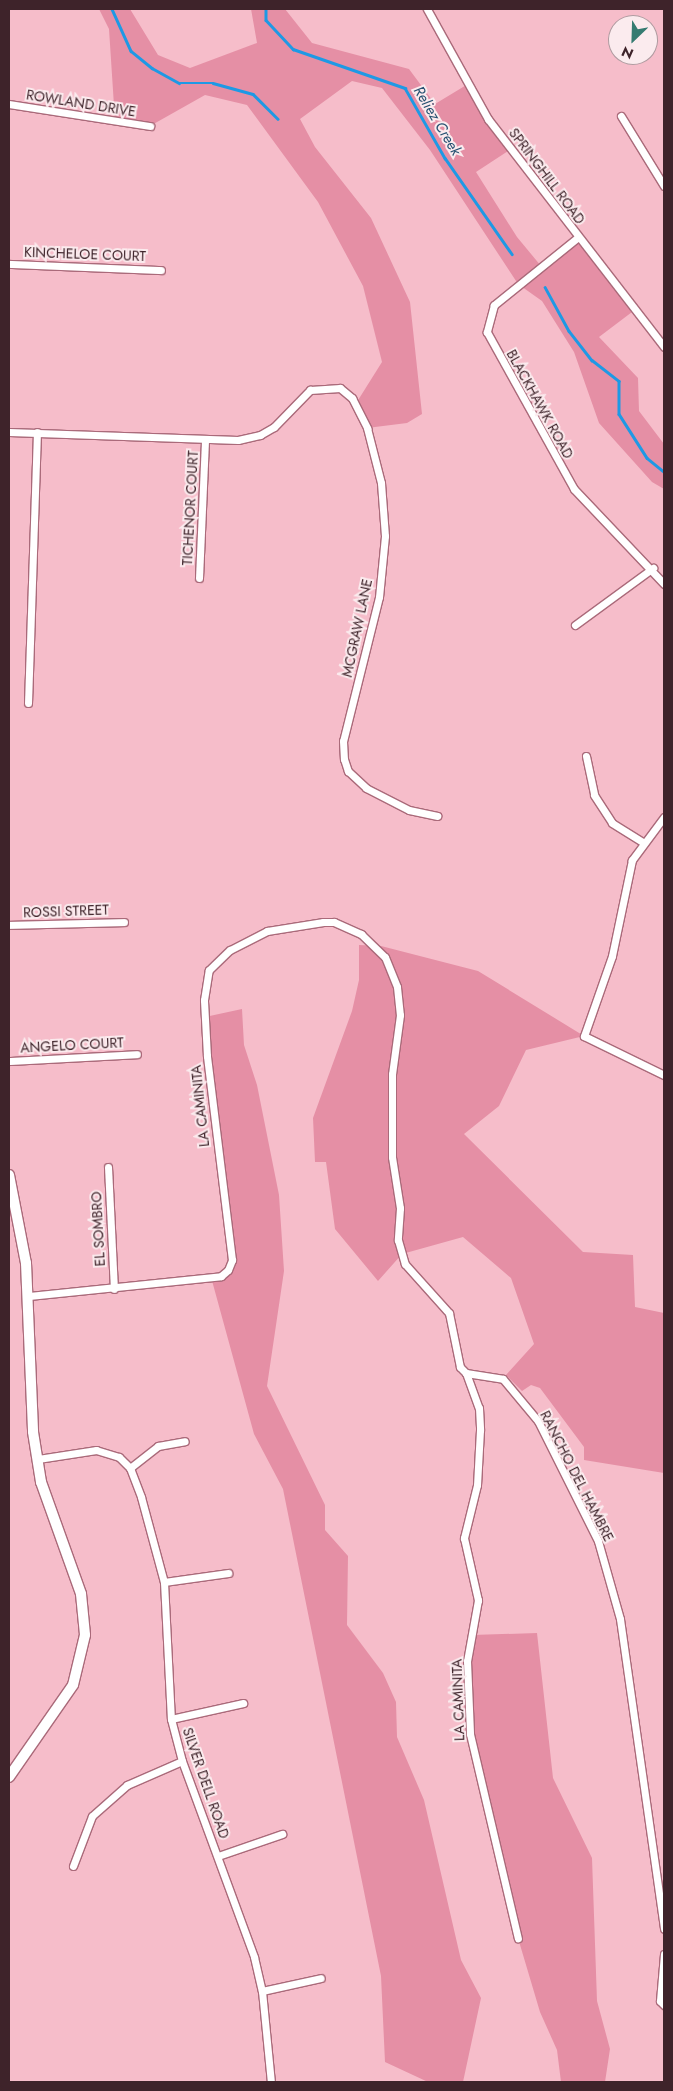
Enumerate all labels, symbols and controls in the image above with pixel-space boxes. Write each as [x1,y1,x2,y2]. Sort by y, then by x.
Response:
north arrow [608,15,658,65]
text: N [618,41,636,64]
water label: Reliez Creek [409,83,465,159]
street label: ROWLAND DRIVE [25,86,137,120]
street label: SPRINGHILL ROAD [505,125,589,227]
street label: KINCHELOE COURT [24,243,146,265]
street label: BLACKHAWK ROAD [503,347,577,461]
street label: TICHENOR COURT [179,450,201,566]
street label: MCGRAW LANE [338,577,376,679]
street label: ROSSI STREET [23,901,109,921]
street label: ANGELO COURT [20,1034,124,1056]
street label: LA CAMINITA [187,1064,213,1148]
street label: EL SOMBRO [88,1191,108,1267]
street label: RANCHO DEL HAMBRE [537,1408,617,1544]
street label: LA CAMINITA [448,1659,468,1741]
street label: SILVER DELL ROAD [179,1725,233,1841]

